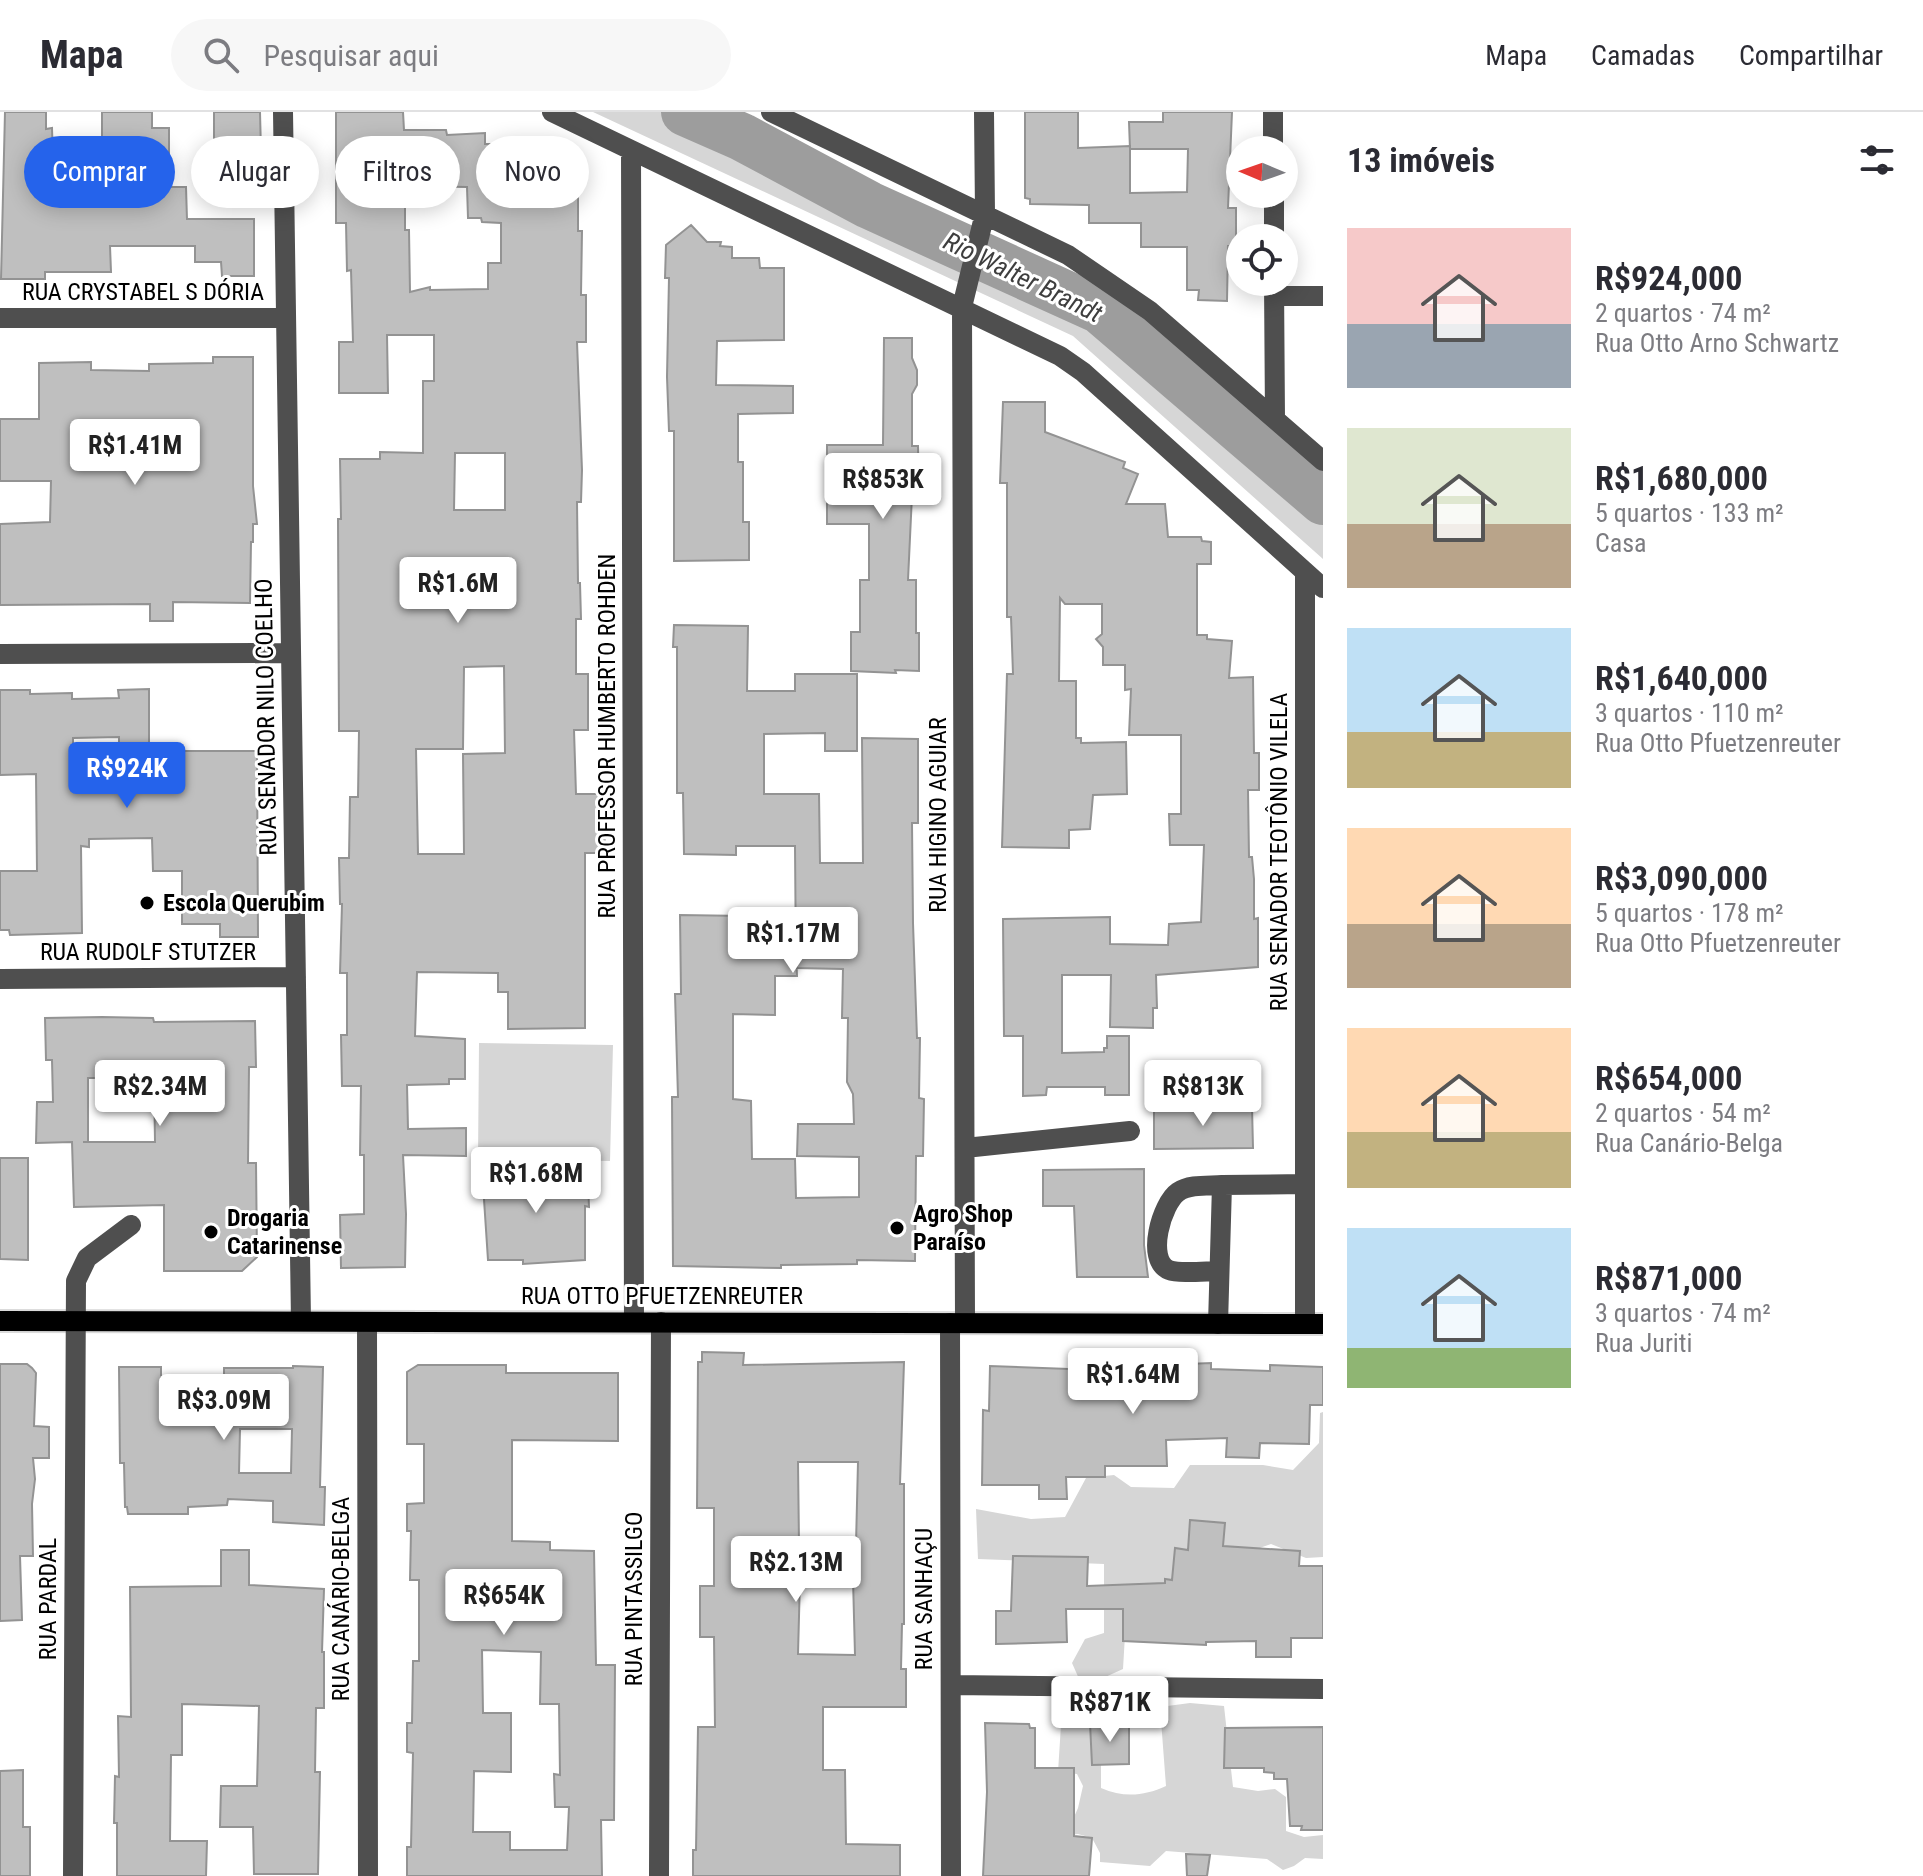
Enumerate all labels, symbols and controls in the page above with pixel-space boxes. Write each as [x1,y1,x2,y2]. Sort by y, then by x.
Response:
search box [171,19,731,91]
text: Mapa [40,33,123,77]
icon: search [199,33,243,77]
text: Pesquisar aqui [263,38,439,73]
text: Mapa [1485,39,1547,72]
text: Camadas [1591,39,1695,72]
text: Compartilhar [1739,39,1883,72]
chip: Comprar [24,136,175,208]
chip: Alugar [191,136,319,208]
chip: Filtros [335,136,460,208]
chip: Novo [476,136,589,208]
north arrow [1226,136,1298,208]
map controls [1226,136,1298,296]
icon: filters [1855,138,1899,182]
text: 13 imóveis [1347,140,1495,180]
button: locate [1226,224,1298,296]
water label: Rio Walter Brandt [939,226,1108,329]
text: R$924,000 [1595,258,1742,298]
icon: home [1411,260,1507,356]
street label: RUA CRYSTABEL S DÓRIA [22,278,264,306]
text: 2 quartos · 74 m² [1595,298,1771,328]
text: Rua Otto Arno Schwartz [1595,328,1839,358]
pin: R$1.41M [61,419,209,487]
text: R$1.41M [88,430,182,460]
pin: R$853K [818,453,948,521]
text: R$1,680,000 [1595,458,1768,498]
icon: home [1411,460,1507,556]
text: R$853K [842,464,924,494]
text: 5 quartos · 133 m² [1595,498,1784,528]
text: Casa [1595,528,1647,558]
street label: RUA PROFESSOR HUMBERTO ROHDEN [593,554,621,918]
pin: R$1.6M [393,557,523,625]
text: R$1.6M [417,568,499,598]
street label: RUA SENADOR NILO COELHO [250,578,282,856]
text: R$1,640,000 [1595,658,1768,698]
icon: home [1411,660,1507,756]
street label: RUA SENADOR TEOTÔNIO VILELA [1265,692,1293,1011]
text: 3 quartos · 110 m² [1595,698,1784,728]
street label: RUA HIGINO AGUIAR [924,717,952,913]
text: Rua Otto Pfuetzenreuter [1595,728,1841,758]
pin: R$924K [62,742,192,810]
text: R$924K [86,753,168,783]
text: R$3,090,000 [1595,858,1768,898]
icon: home [1411,860,1507,956]
place label: Escola Querubim [163,889,325,917]
marker: Escola Querubim [138,894,156,912]
text: 5 quartos · 178 m² [1595,898,1784,928]
pin: R$1.17M [719,907,867,975]
text: R$1.17M [746,918,840,948]
text: Rua Otto Pfuetzenreuter [1595,928,1841,958]
street label: RUA RUDOLF STUTZER [40,938,256,966]
text: R$654,000 [1595,1058,1742,1098]
pin: R$2.34M [86,1060,234,1128]
pin: R$813K [1138,1060,1268,1128]
icon: home [1411,1060,1507,1156]
text: R$2.34M [113,1071,207,1101]
text: R$813K [1162,1071,1244,1101]
text: 2 quartos · 54 m² [1595,1098,1771,1128]
text: Rua Canário-Belga [1595,1128,1783,1158]
pin: R$1.68M [462,1147,610,1215]
text: R$1.68M [489,1158,583,1188]
place label: Agro Shop Paraíso [913,1200,1013,1256]
place label: Drogaria Catarinense [227,1204,342,1260]
marker: Agro Shop Paraíso [888,1219,906,1237]
marker: Drogaria Catarinense [202,1223,220,1241]
text: R$871,000 [1595,1258,1742,1298]
icon: home [1411,1260,1507,1356]
street label: RUA OTTO PFUETZENREUTER [521,1282,803,1310]
text: 3 quartos · 74 m² [1595,1298,1771,1328]
text: Rua Juriti [1595,1328,1692,1358]
pin: R$1.64M [1059,1348,1207,1416]
text: R$1.64M [1086,1359,1180,1389]
pin: R$3.09M [150,1374,298,1442]
text: R$3.09M [177,1385,271,1415]
street label: RUA CANÁRIO-BELGA [327,1497,355,1701]
street label: RUA PINTASSILGO [620,1512,648,1686]
street label: RUA SANHAÇU [910,1528,938,1670]
pin: R$2.13M [722,1536,870,1604]
street label: RUA PARDAL [34,1538,62,1660]
text: R$2.13M [749,1547,843,1577]
pin: R$654K [439,1569,569,1637]
text: R$654K [463,1580,545,1610]
pin: R$871K [1045,1676,1175,1744]
text: R$871K [1069,1687,1151,1717]

